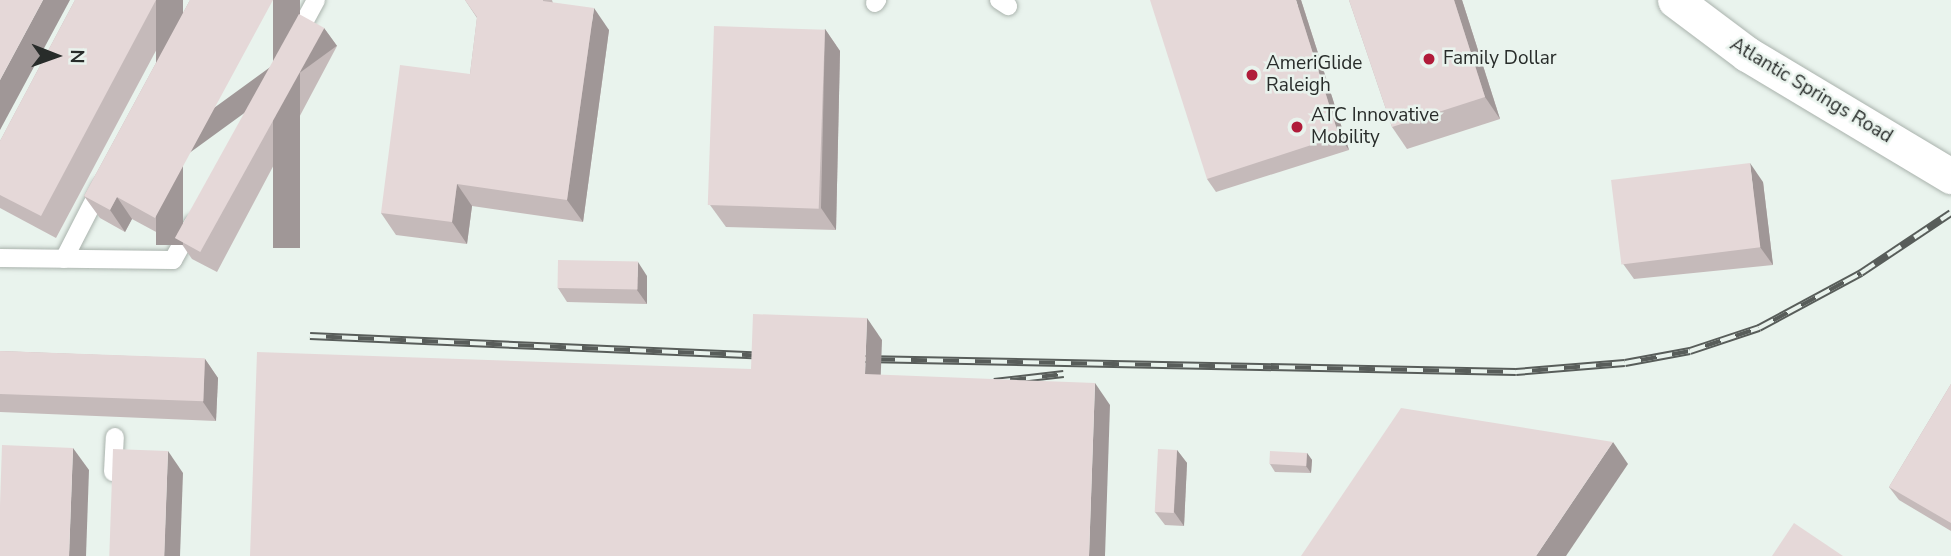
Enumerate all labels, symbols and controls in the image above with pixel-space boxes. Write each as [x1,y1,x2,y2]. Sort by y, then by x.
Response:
north arrow [21,21,91,91]
street label: Atlantic Springs Road [1726,33,1896,149]
place label: Family Dollar [1443,48,1557,70]
text: N [64,49,90,64]
marker: Family Dollar [1421,51,1437,67]
place label: AmeriGlide Raleigh [1266,53,1362,97]
marker: AmeriGlide Raleigh [1244,67,1260,83]
place label: ATC Innovative Mobility [1311,105,1439,149]
marker: ATC Innovative Mobility [1289,119,1305,135]

